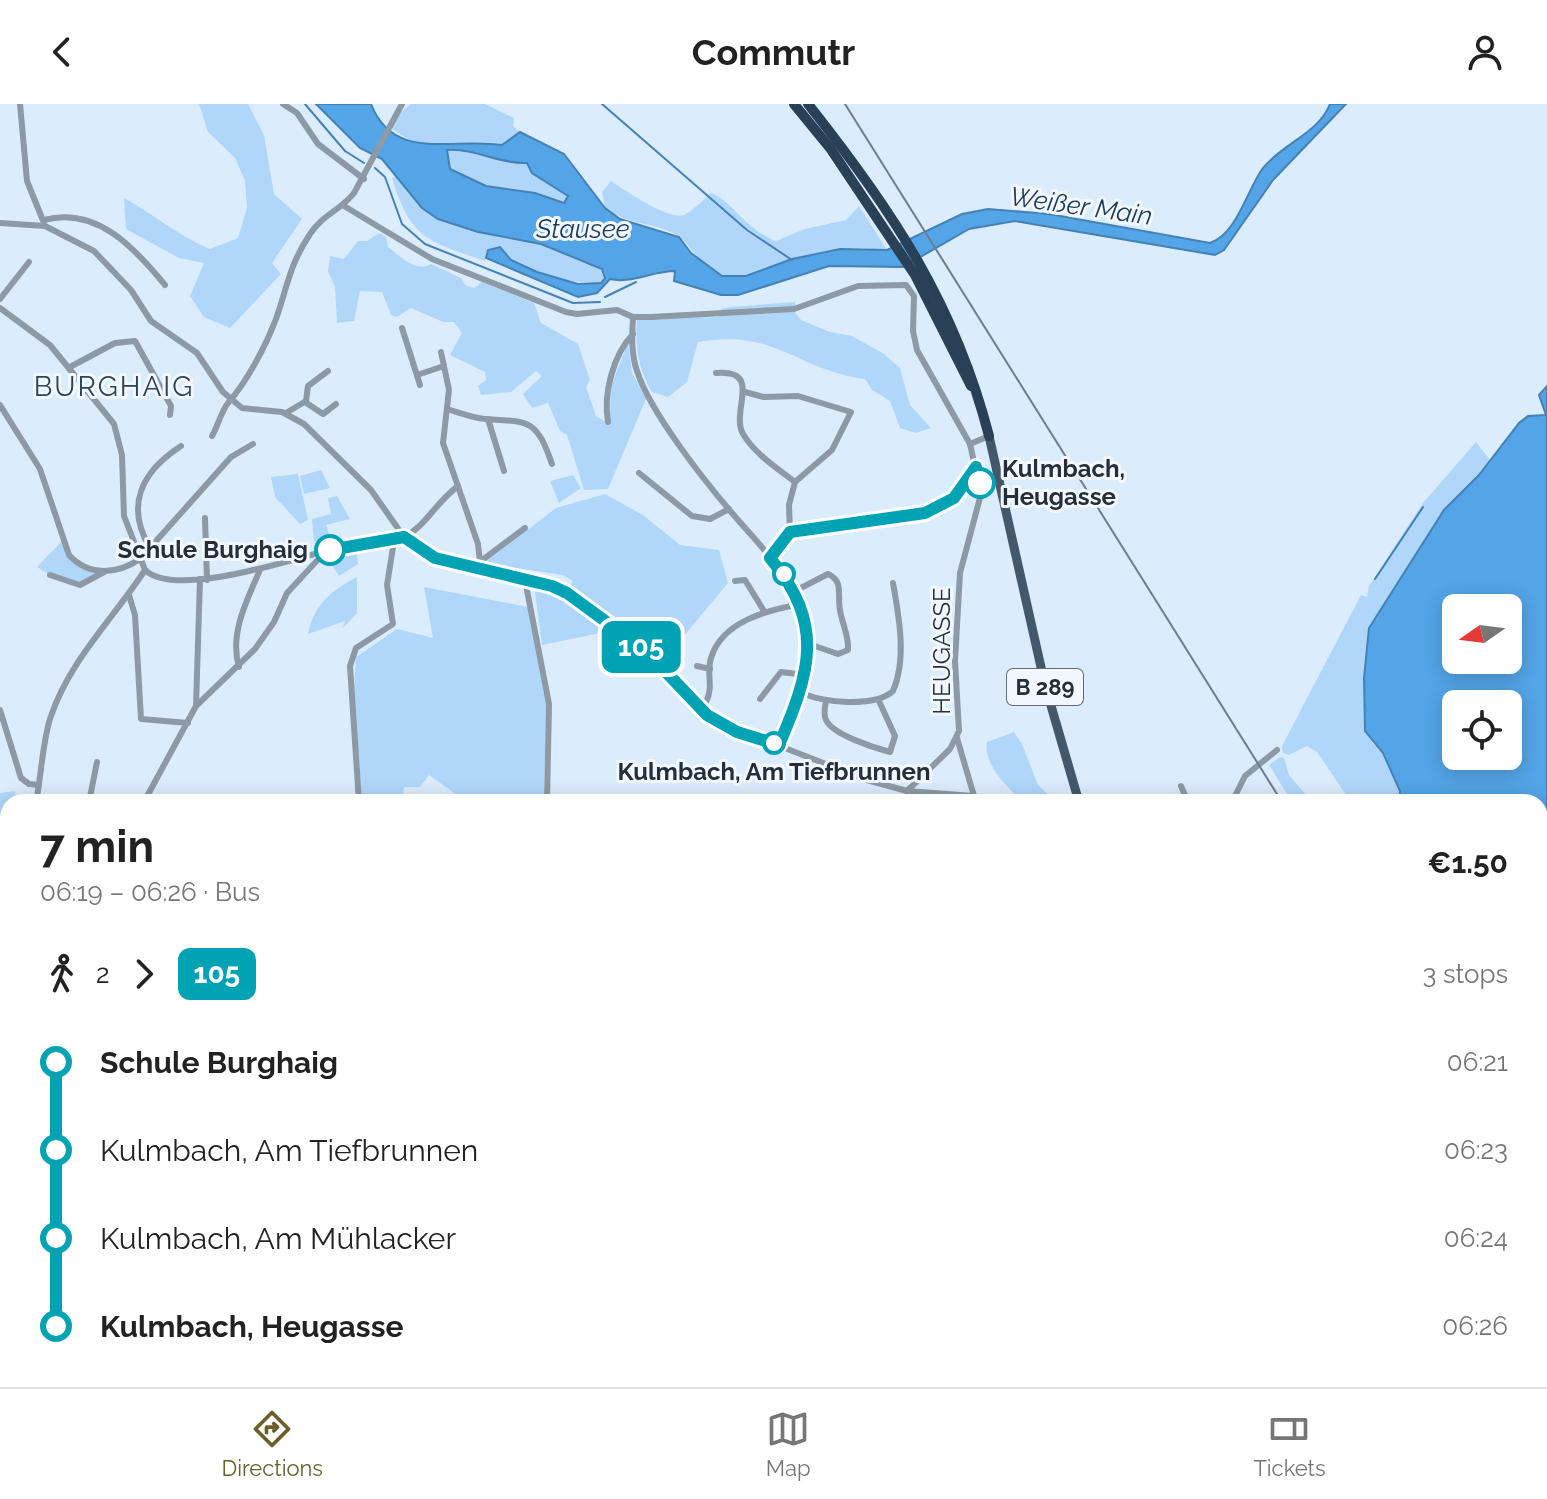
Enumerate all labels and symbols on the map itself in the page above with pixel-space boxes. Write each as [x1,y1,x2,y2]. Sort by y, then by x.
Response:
water label: Weißer Main [1008,181,1154,231]
water label: Stausee [535,214,630,244]
district label: BURGHAIG [34,370,194,403]
place label: Kulmbach, Heugasse [1002,454,1125,511]
marker: Kulmbach, Heugasse [965,468,995,498]
place label: Schule Burghaig [118,535,308,564]
marker: Schule Burghaig [315,535,345,565]
unlabelled marker [773,563,795,585]
street label: HEUGASSE [927,587,956,715]
north arrow [1442,594,1522,674]
line badge: 105 [595,621,687,673]
road number: B 289 [1007,669,1083,705]
marker: Kulmbach, Am Tiefbrunnen [763,732,785,754]
place label: Kulmbach, Am Tiefbrunnen [618,757,930,786]

